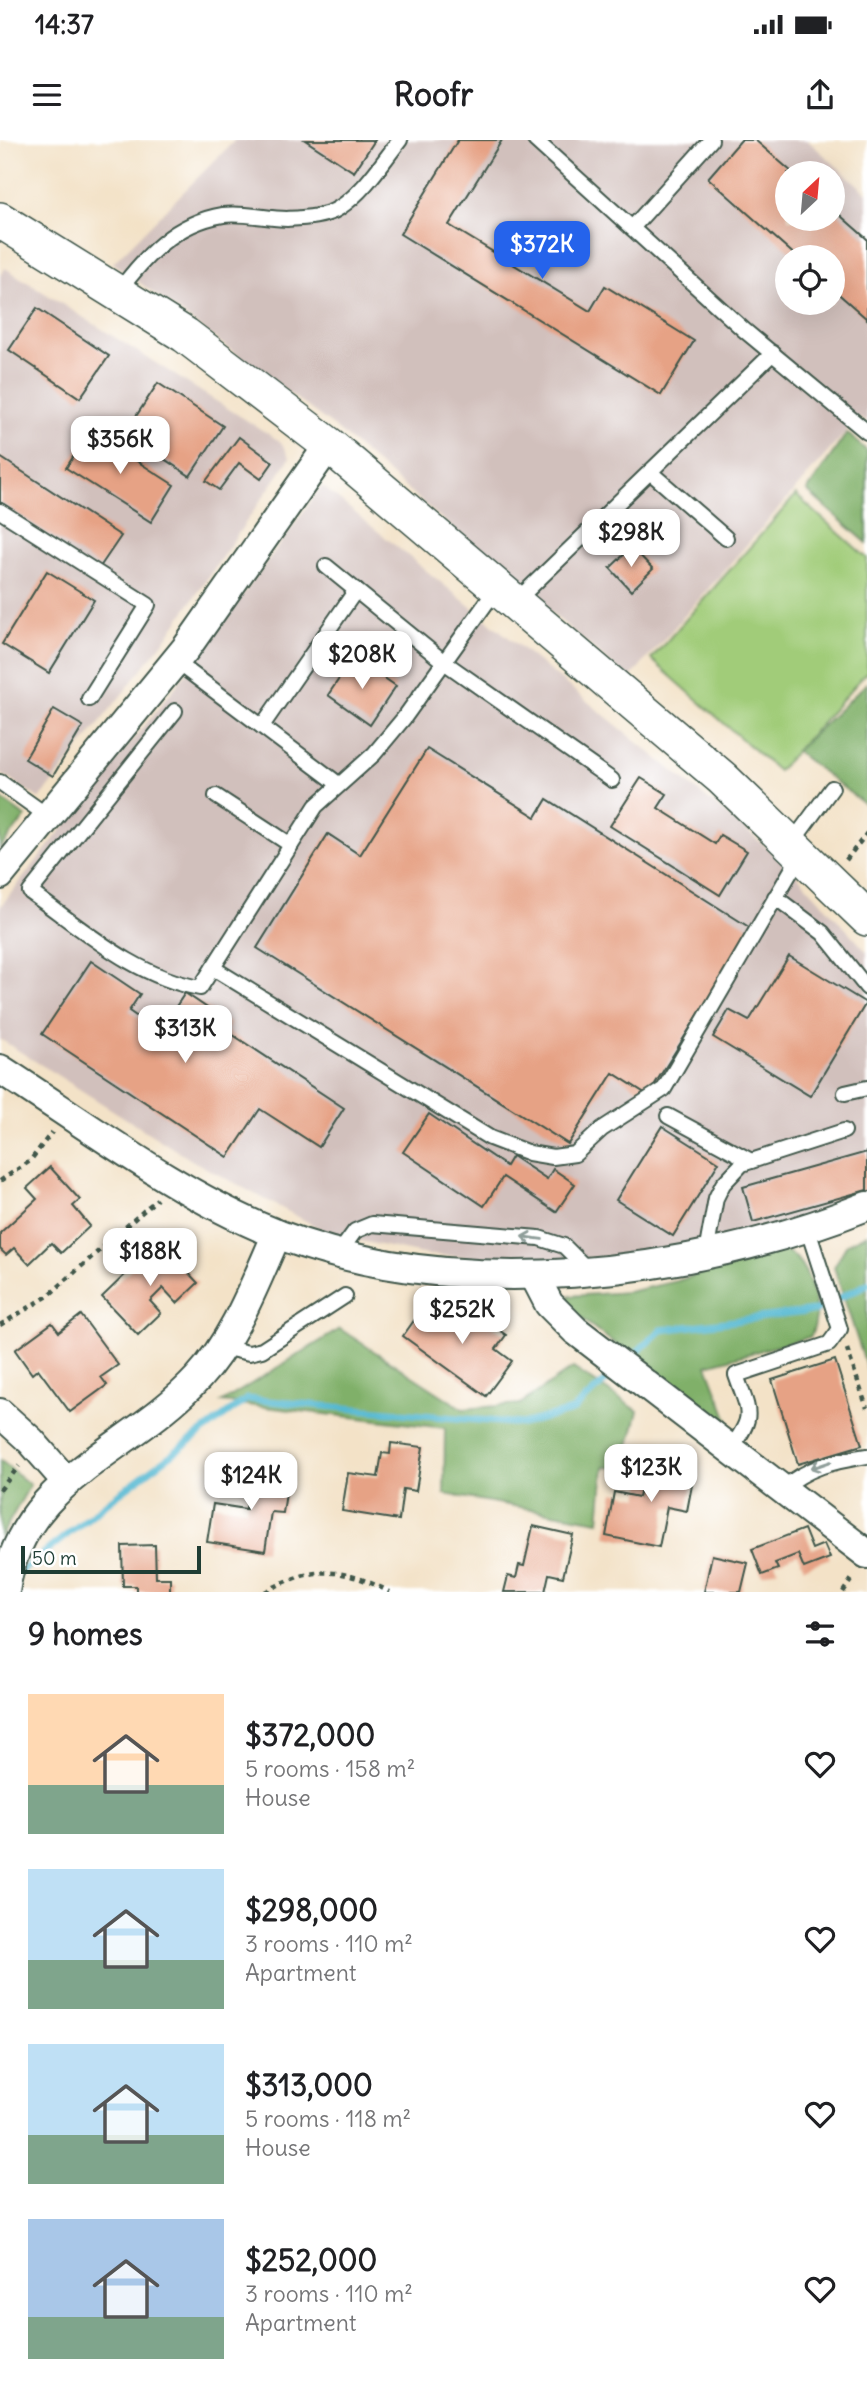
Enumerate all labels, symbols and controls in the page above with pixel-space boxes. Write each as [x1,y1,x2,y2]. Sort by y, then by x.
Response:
text: 14:37 [35,8,94,41]
text: Roofr [394,74,473,115]
icon: menu [28,76,66,114]
icon: share [801,76,839,114]
north arrow [775,161,845,231]
map controls [775,161,845,315]
pin: $372K [493,222,591,281]
text: $372K [510,229,574,258]
button: locate [775,245,845,315]
pin: $356K [71,416,169,476]
text: $356K [87,424,153,453]
pin: $298K [582,510,680,569]
text: $298K [598,517,664,546]
pin: $208K [313,631,411,691]
text: $208K [328,639,396,668]
pin: $313K [136,1006,234,1065]
text: $313K [154,1013,216,1042]
pin: $188K [101,1228,199,1288]
one-way arrow [521,1231,544,1244]
text: $188K [119,1236,181,1265]
pin: $252K [413,1286,511,1346]
text: $252K [429,1294,495,1323]
pin: $123K [602,1444,700,1504]
pin: $124K [202,1452,300,1512]
text: $123K [620,1452,682,1481]
text: $124K [220,1460,282,1489]
one-way arrow [811,1460,833,1472]
scale bar [21,1543,201,1575]
text: 50 m [32,1546,77,1570]
text: 9 homes [28,1615,143,1653]
icon: filters [801,1615,839,1653]
text: $372,000 [245,1716,375,1754]
icon: home [84,1722,168,1806]
icon: heart [801,1745,839,1783]
text: 5 rooms · 158 m² [245,1754,415,1783]
text: House [245,1783,311,1812]
text: $298,000 [245,1891,378,1929]
icon: home [84,1897,168,1981]
icon: heart [801,1920,839,1958]
text: 3 rooms · 110 m² [245,1929,413,1958]
text: Apartment [245,1958,357,1987]
text: $313,000 [245,2066,373,2104]
icon: home [84,2072,168,2156]
icon: heart [801,2095,839,2133]
text: 5 rooms · 118 m² [245,2104,411,2133]
text: House [245,2133,311,2162]
text: $252,000 [245,2241,377,2279]
icon: home [84,2247,168,2331]
icon: heart [801,2270,839,2308]
text: 3 rooms · 110 m² [245,2279,413,2308]
text: Apartment [245,2308,357,2337]

